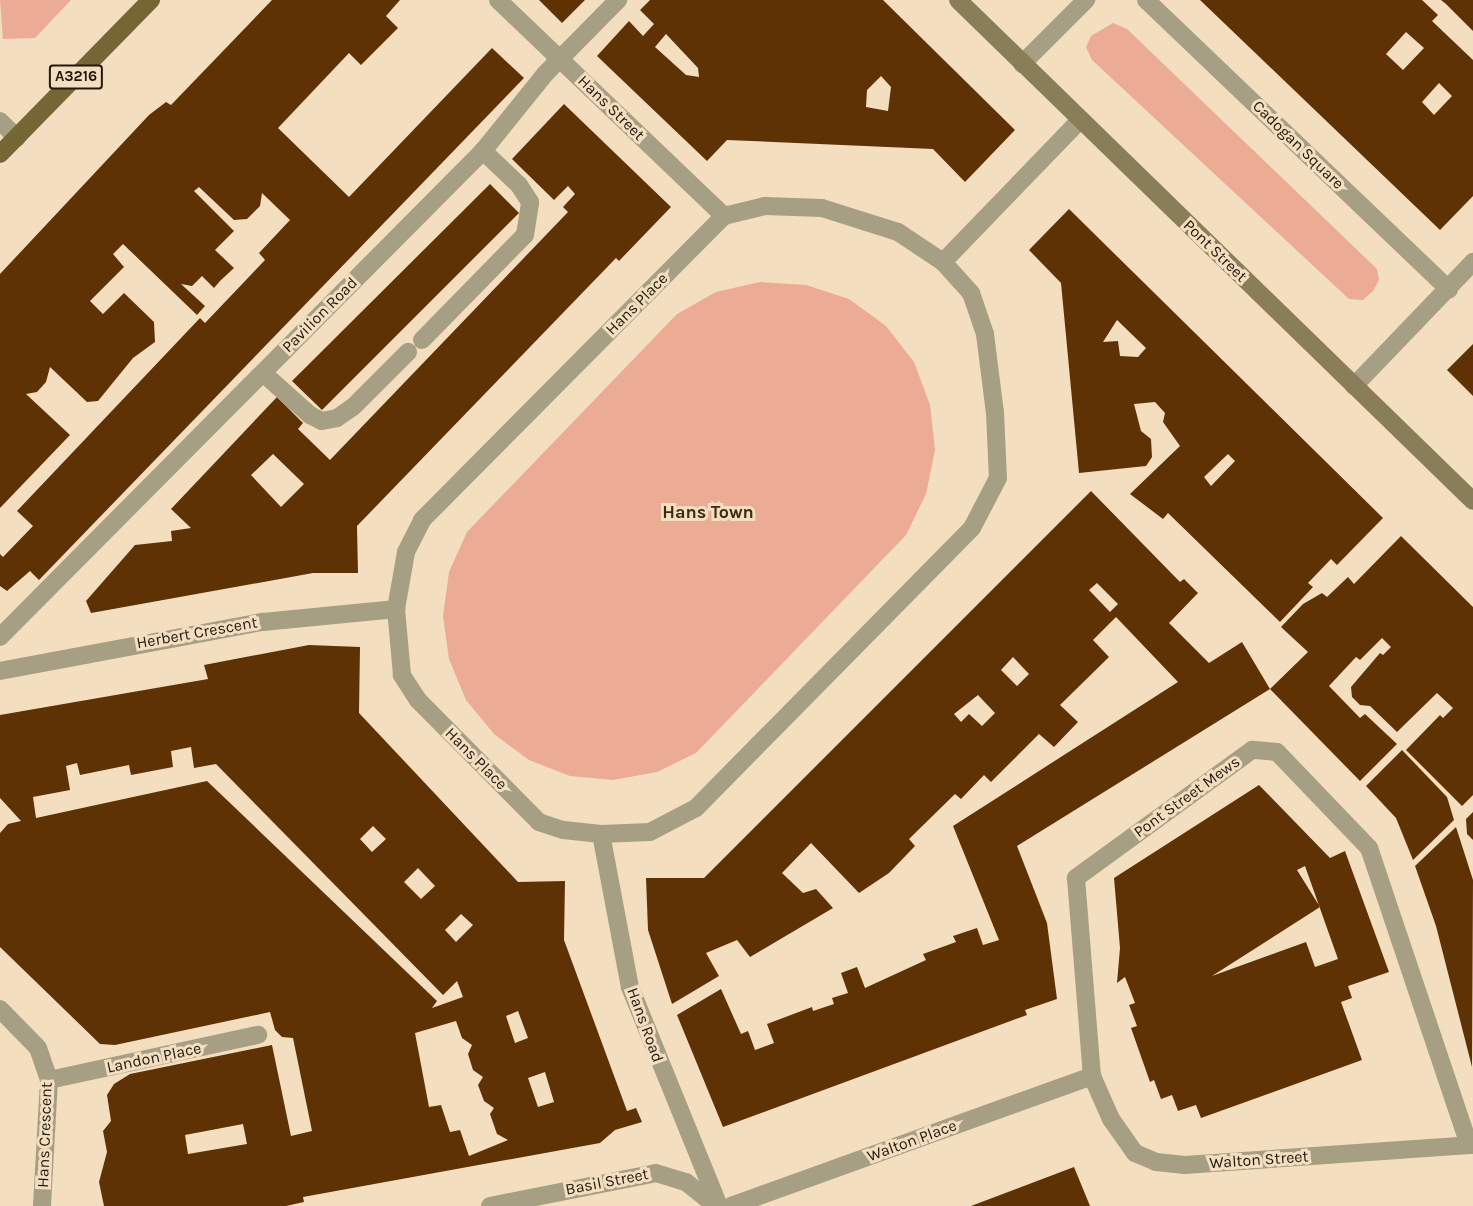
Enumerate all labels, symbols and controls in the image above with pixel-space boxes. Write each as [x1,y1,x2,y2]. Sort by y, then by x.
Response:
road number: A3216 [48,65,104,89]
street label: Hans Street [574,71,648,145]
street label: Cadogan Square [1248,97,1348,193]
street label: Pont Street [1179,216,1251,286]
street label: Hans Place [602,269,672,339]
street label: Pavilion Road [278,273,362,357]
district label: Hans Town [662,501,754,523]
street label: Herbert Crescent [135,613,259,653]
street label: Hans Place [441,724,511,794]
street label: Pont Street Mews [1130,752,1244,842]
street label: Hans Road [623,985,667,1065]
street label: Landon Place [105,1039,203,1077]
street label: Hans Crescent [34,1082,56,1188]
street label: Walton Place [865,1116,959,1166]
street label: Walton Street [1209,1147,1309,1173]
street label: Basil Street [564,1165,650,1199]

